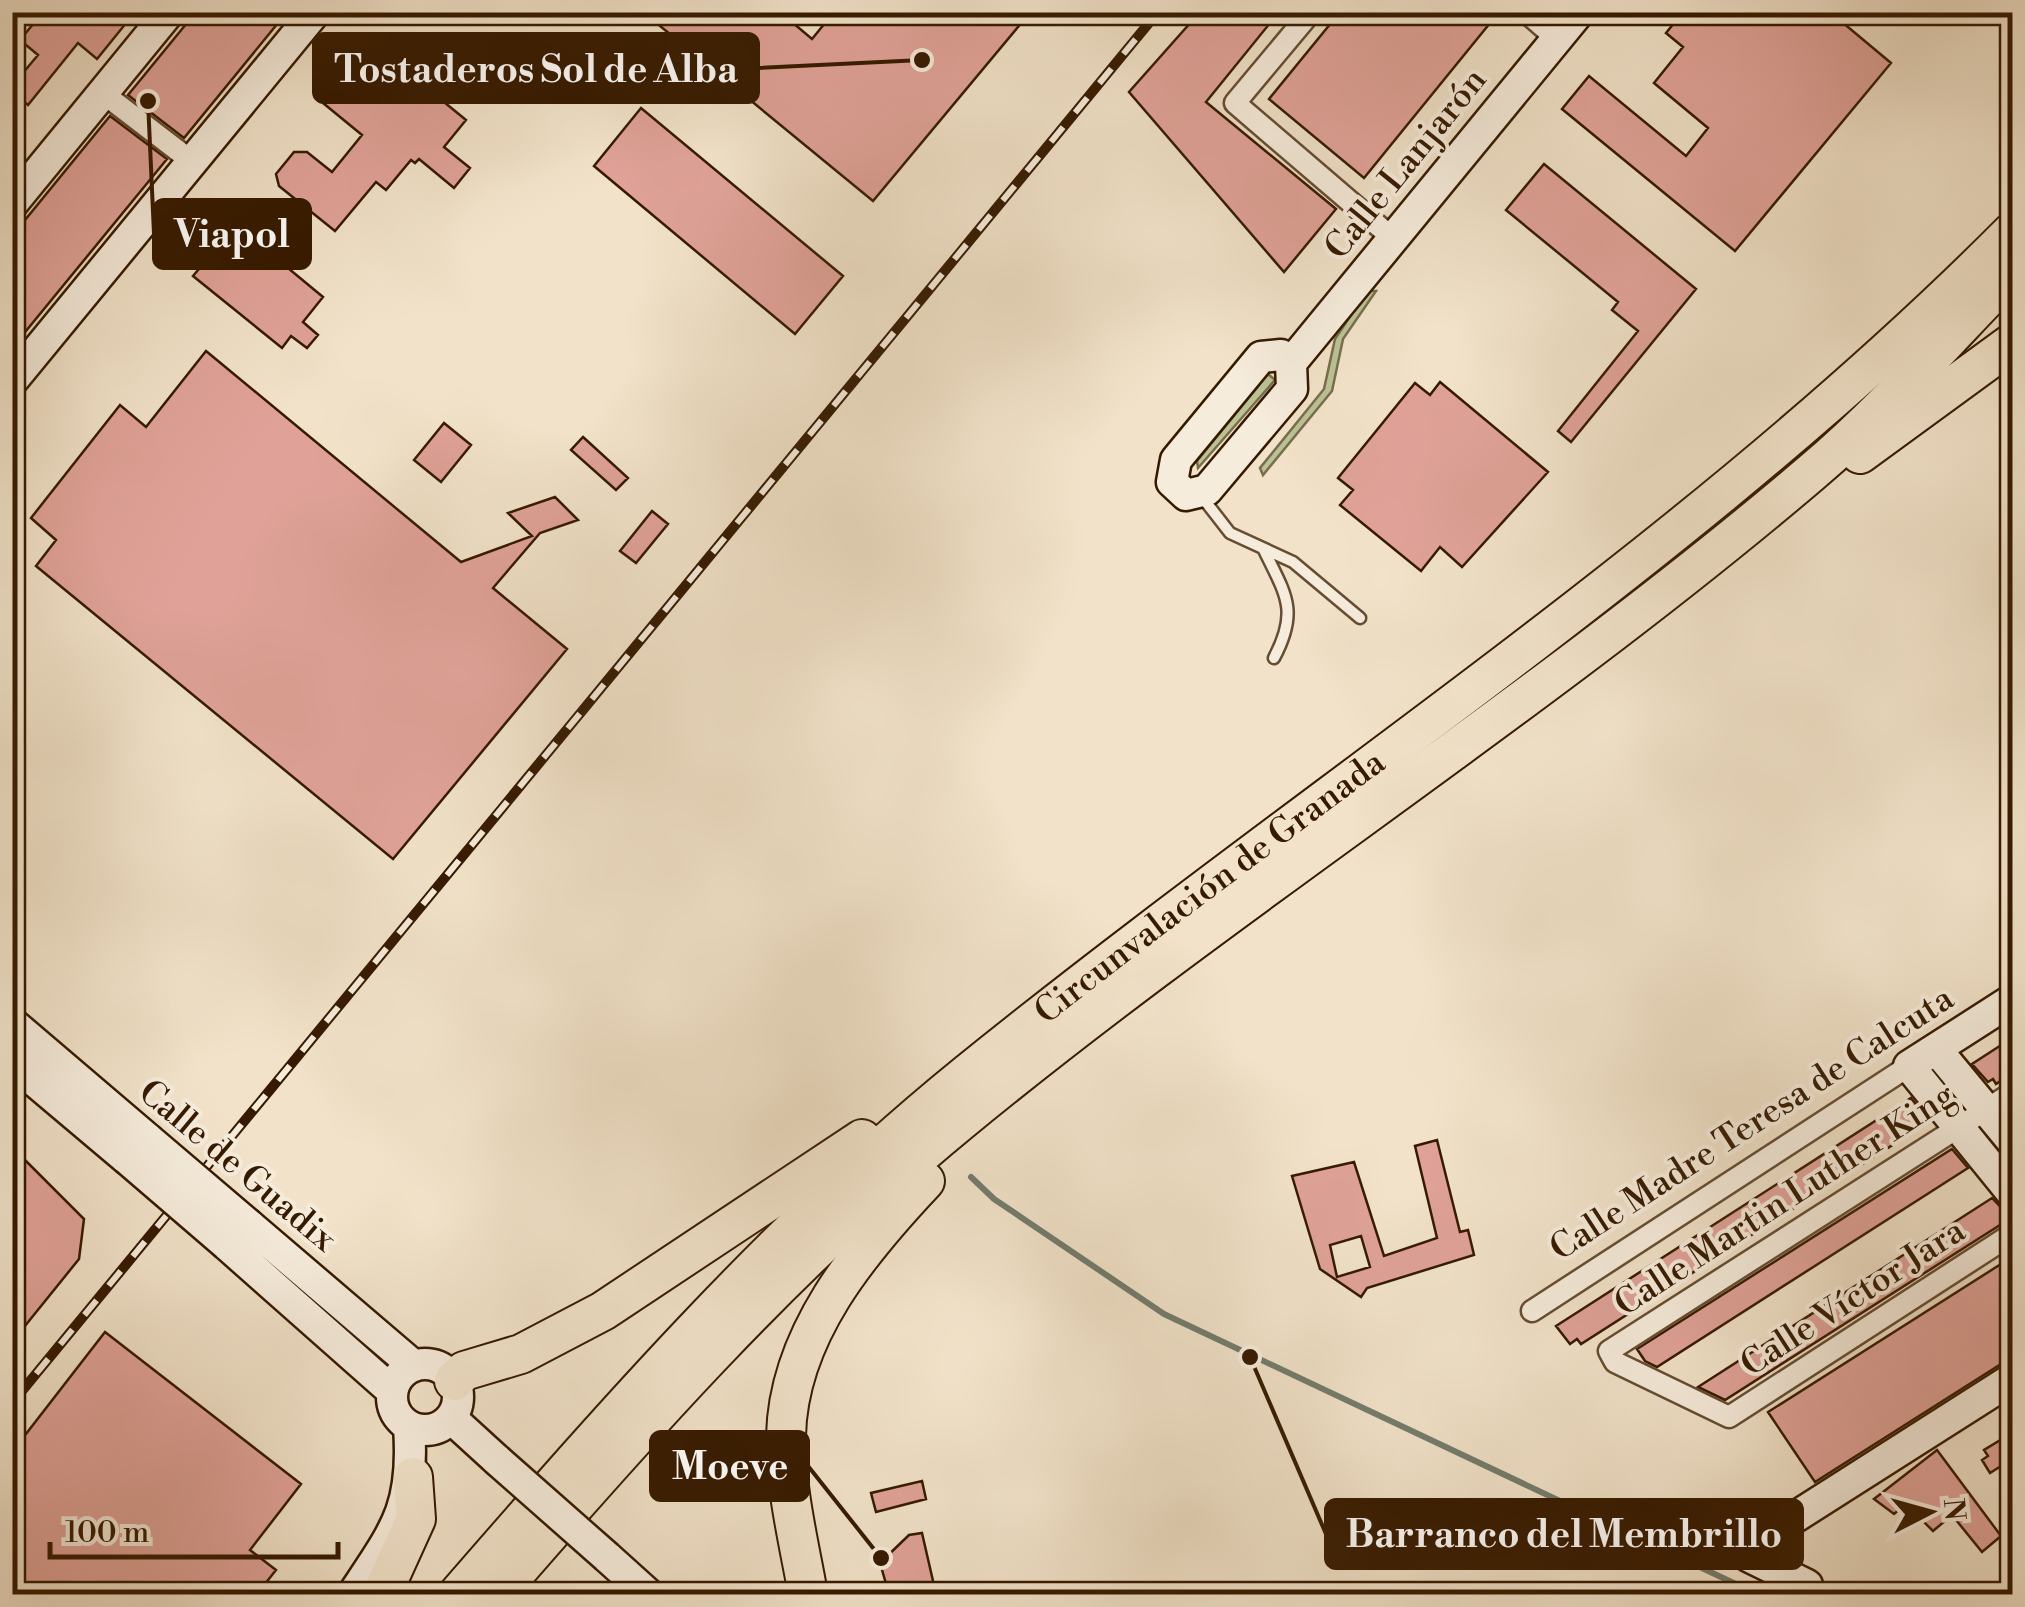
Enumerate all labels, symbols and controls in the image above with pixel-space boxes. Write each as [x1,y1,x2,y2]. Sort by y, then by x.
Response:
callout: Tostaderos Sol de Alba [314,34,758,102]
text: Tostaderos Sol de Alba [334,47,738,94]
street label: Calle Lanjarón [1316,60,1496,268]
callout: Viapol [154,200,310,268]
text: Viapol [173,212,290,259]
street label: Circunvalación de Granada [1026,741,1394,1033]
street label: Calle Madre Teresa de Calcuta [1542,977,1962,1271]
street label: Calle de Guadix [129,1071,346,1262]
street label: Calle Martin Luther King [1607,1074,1963,1326]
street label: Calle Víctor Jara [1733,1209,1973,1387]
callout: Moeve [651,1432,808,1500]
text: Moeve [672,1444,788,1491]
north arrow [1880,1462,1980,1562]
scale bar [50,1497,338,1559]
text: N [1935,1497,1972,1522]
callout: Barranco del Membrillo [1326,1500,1802,1568]
text: Barranco del Membrillo [1346,1512,1782,1559]
text: 100 m [65,1514,149,1552]

